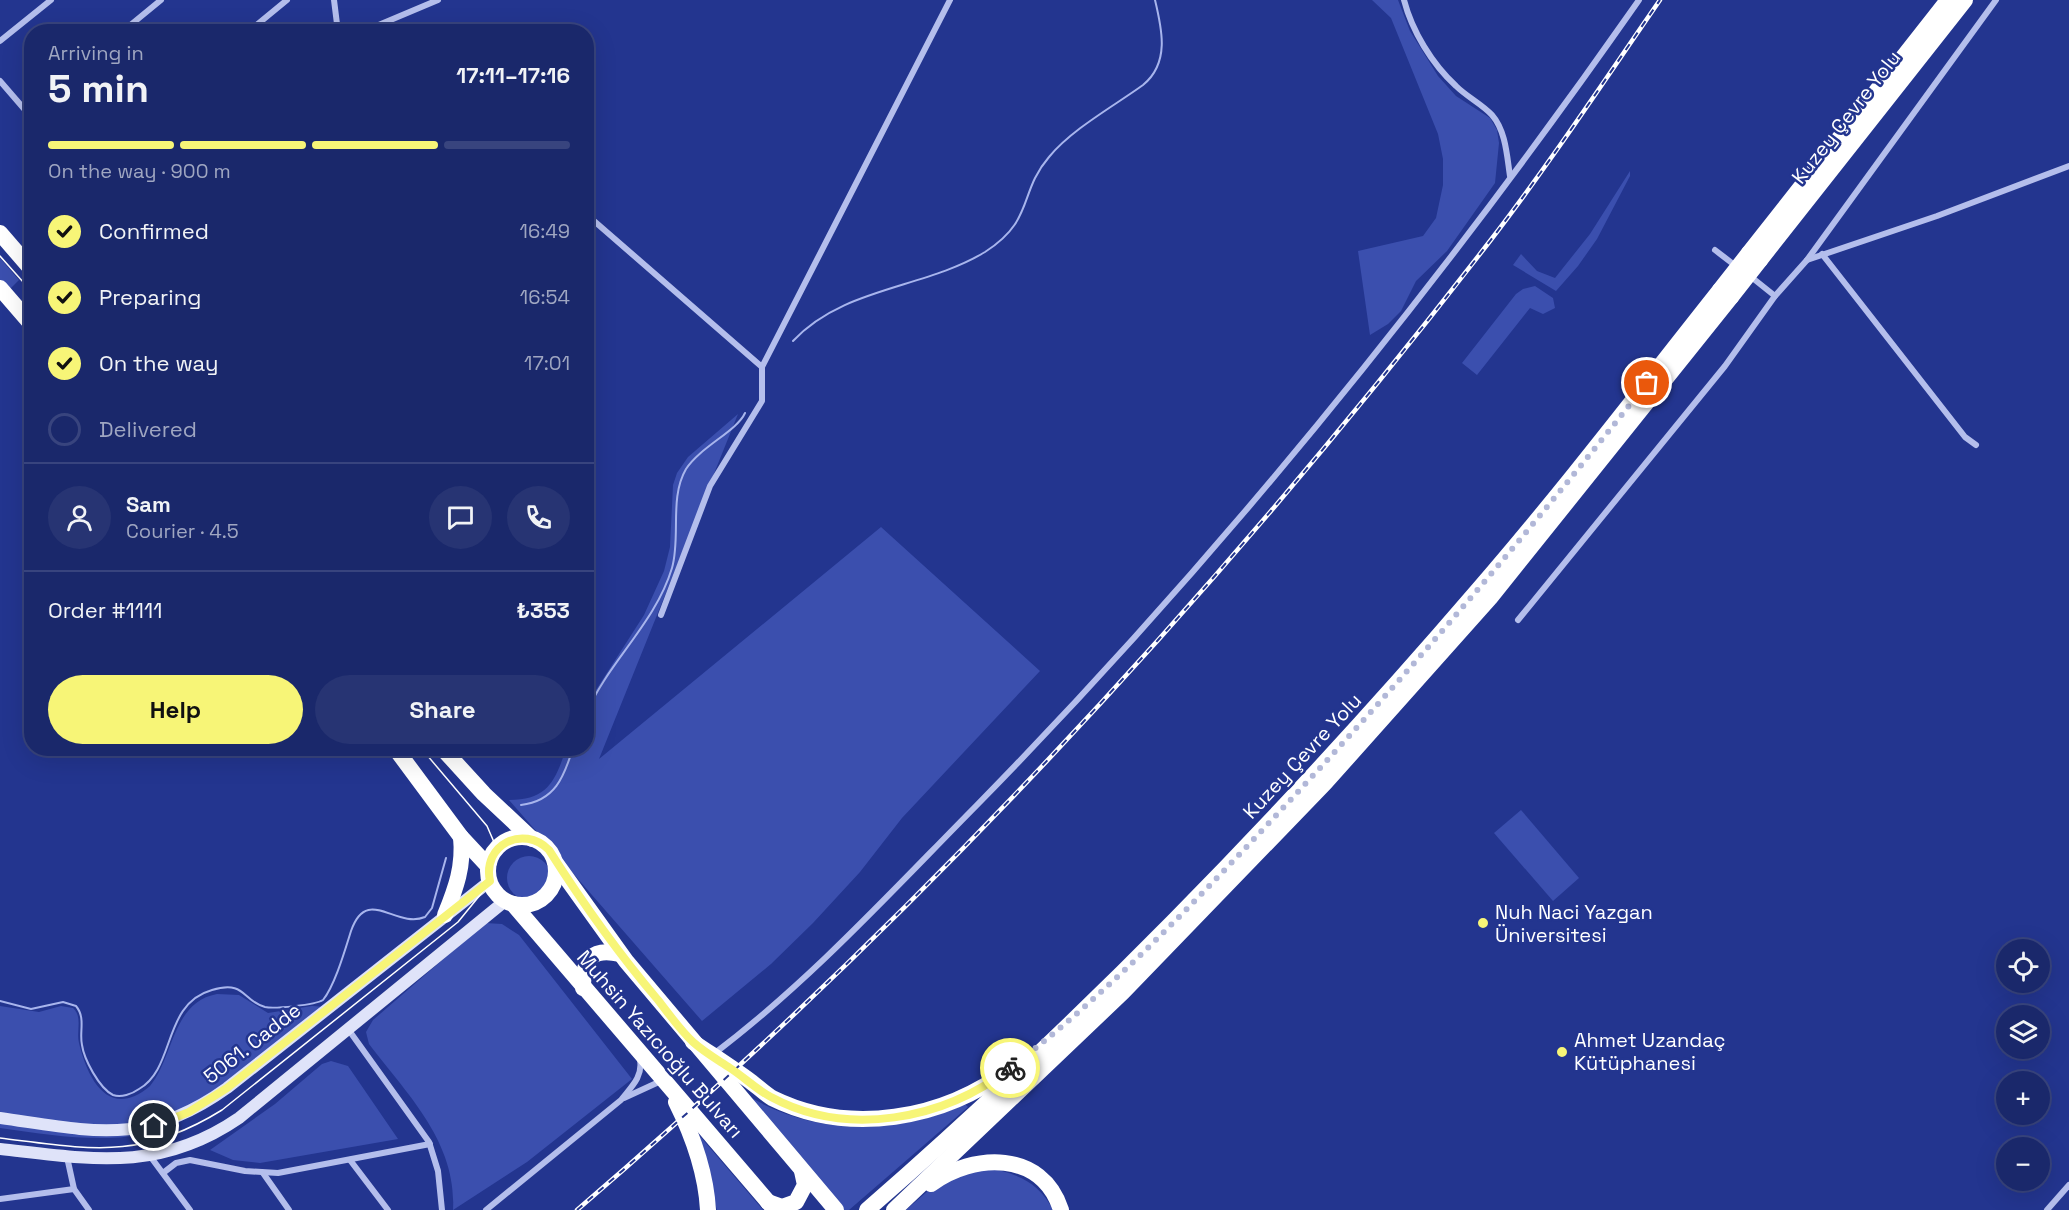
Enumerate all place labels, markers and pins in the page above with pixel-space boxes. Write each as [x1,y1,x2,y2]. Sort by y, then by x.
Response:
pin [1621,357,1672,408]
place label: Nuh Naci Yazgan Üniversitesi [1495,899,1653,948]
marker: Nuh Naci Yazgan Üniversitesi [1476,916,1490,930]
place label: Ahmet Uzandaç Kütüphanesi [1574,1027,1725,1076]
marker: Ahmet Uzandaç Kütüphanesi [1555,1045,1569,1059]
pin [128,1100,179,1151]

